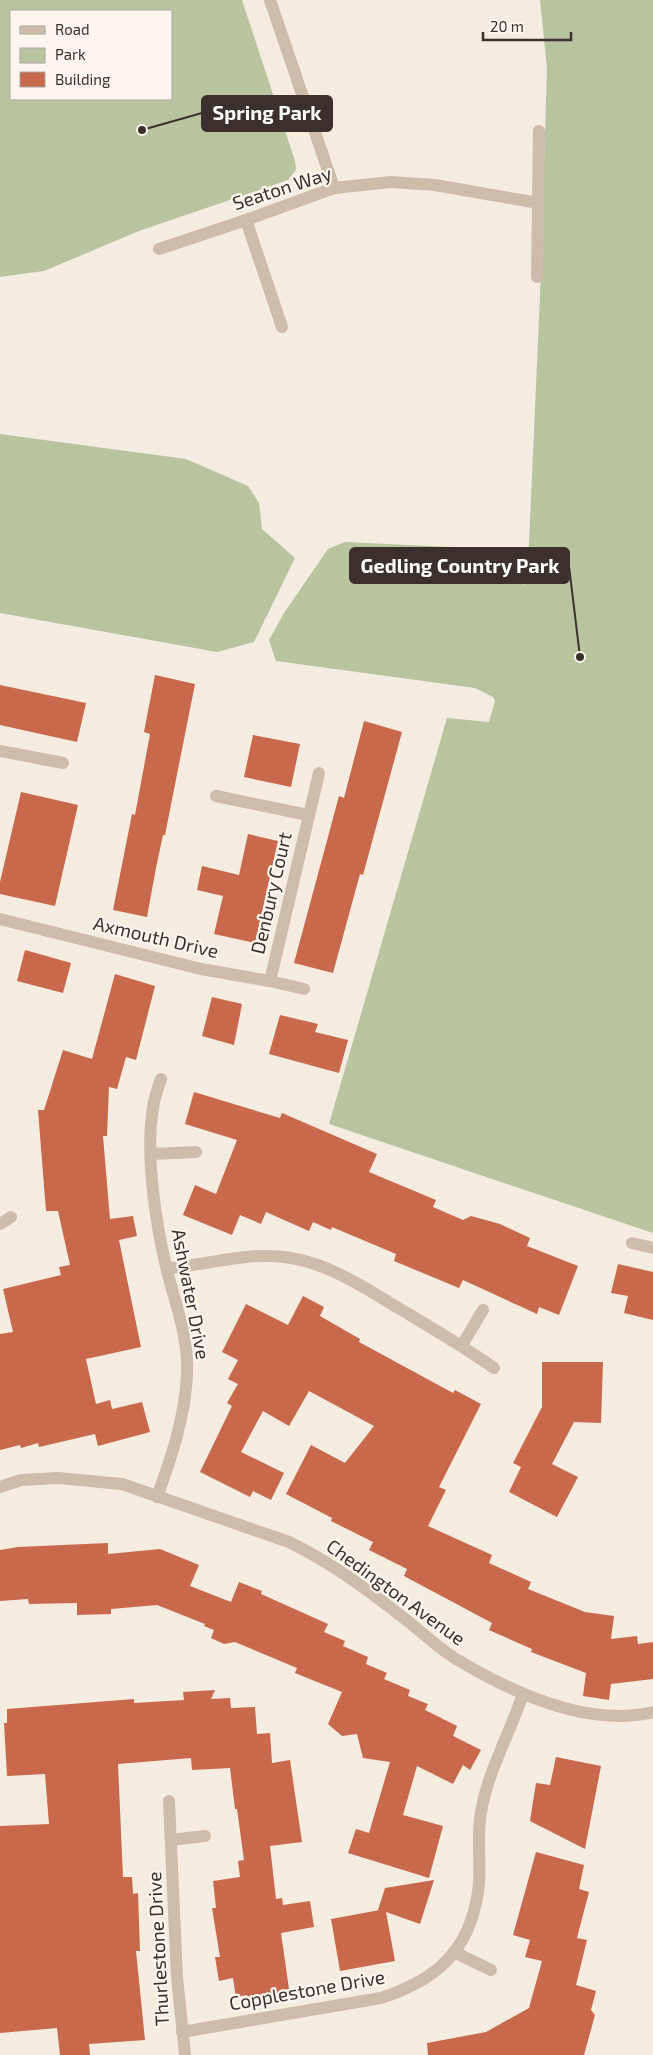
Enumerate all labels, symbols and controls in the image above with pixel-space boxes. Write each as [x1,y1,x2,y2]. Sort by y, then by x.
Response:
legend [10,10,172,100]
scale bar [483,10,570,42]
text: 20 m [490,17,524,35]
text: Road [55,20,90,38]
text: Park [55,45,86,63]
text: Building [55,70,111,88]
callout: Spring Park [202,96,332,131]
text: Spring Park [212,100,322,124]
street label: Seaton Way [229,161,334,214]
callout: Gedling Country Park [350,548,569,583]
text: Gedling Country Park [361,553,560,578]
street label: Denbury Court [245,830,296,956]
street label: Axmouth Drive [91,911,221,962]
street label: Ashwater Drive [168,1227,215,1361]
street label: Chedington Avenue [322,1534,470,1650]
street label: Thurlestone Drive [142,1871,173,2027]
street label: Copplestone Drive [227,1964,387,2015]

